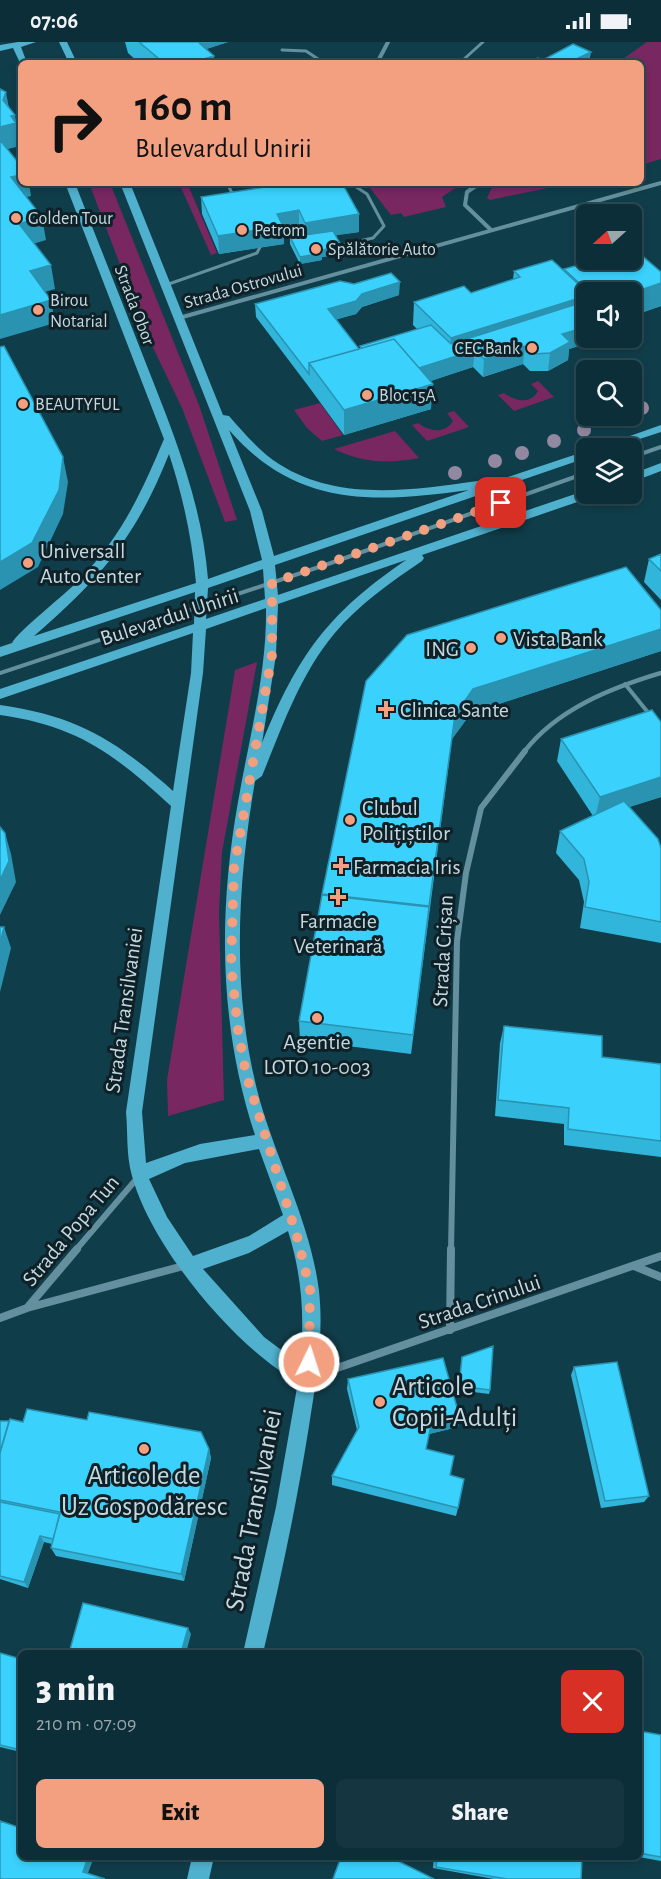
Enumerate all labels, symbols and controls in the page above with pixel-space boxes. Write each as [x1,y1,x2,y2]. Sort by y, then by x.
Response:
text: 07:06 [30,10,78,32]
icon: right [36,84,114,162]
text: 160 m [135,86,233,128]
text: Bulevardul Unirii [135,135,312,162]
north arrow [576,204,642,270]
map controls [576,204,642,504]
place label: Golden Tour [28,210,113,228]
marker: Golden Tour [9,211,23,225]
place label: Petrom [254,222,306,240]
marker: Petrom [235,223,249,237]
place label: Spălătorie Auto [328,241,436,259]
marker: Spălătorie Auto [309,242,323,256]
street label: Strada Ostrovului [182,262,304,312]
street label: Strada Obor [111,263,158,348]
button: sound [576,282,642,348]
place label: Birou Notarial [50,292,108,331]
marker: Birou Notarial [31,303,45,317]
place label: CEC Bank [455,340,521,358]
marker: CEC Bank [525,341,539,355]
button: search [576,360,642,426]
place label: Bloc 15A [379,387,437,405]
marker: Bloc 15A [360,388,374,402]
place label: BEAUTYFUL [35,396,120,414]
marker: BEAUTYFUL [16,397,30,411]
button: layers [576,438,642,504]
pin [475,477,526,528]
icon: arrive [484,486,517,519]
place label: Universall Auto Center [40,540,141,587]
marker: Universall Auto Center [21,556,35,570]
street label: Bulevardul Unirii [97,584,241,650]
place label: Vista Bank [513,628,603,650]
marker: Vista Bank [494,631,508,645]
place label: ING [425,638,459,660]
marker: ING [464,641,478,655]
place label: Clinica Sante [400,699,509,721]
marker: Clinica Sante [377,700,395,718]
place label: Clubul Polițiștilor [362,797,450,846]
marker: Clubul Polițiștilor [343,813,357,827]
place label: Farmacia Iris [353,856,461,878]
marker: Farmacia Iris [334,859,348,873]
marker: Farmacie Veterinară [331,890,345,904]
street label: Strada Crișan [429,894,459,1008]
place label: Farmacie Veterinară [293,910,383,957]
street label: Strada Transilvaniei [101,926,147,1094]
marker: Agentie LOTO 10-003 [310,1011,324,1025]
place label: Agentie LOTO 10-003 [263,1031,371,1078]
street label: Strada Popa Tun [18,1171,123,1290]
street label: Strada Crinului [415,1271,543,1333]
position arrow [277,1330,341,1394]
place label: Articole Copii-Adulți [392,1373,517,1433]
marker: Articole Copii-Adulți [373,1395,387,1409]
street label: Strada Transilvaniei [221,1407,286,1613]
marker: Articole de Uz Gospodăresc [137,1442,151,1456]
place label: Articole de Uz Gospodăresc [61,1462,227,1520]
button: close [561,1670,624,1733]
text: 3 min [36,1671,115,1707]
text: 210 m · 07:09 [36,1714,136,1734]
button: Exit [36,1779,324,1848]
button: Share [336,1779,624,1848]

